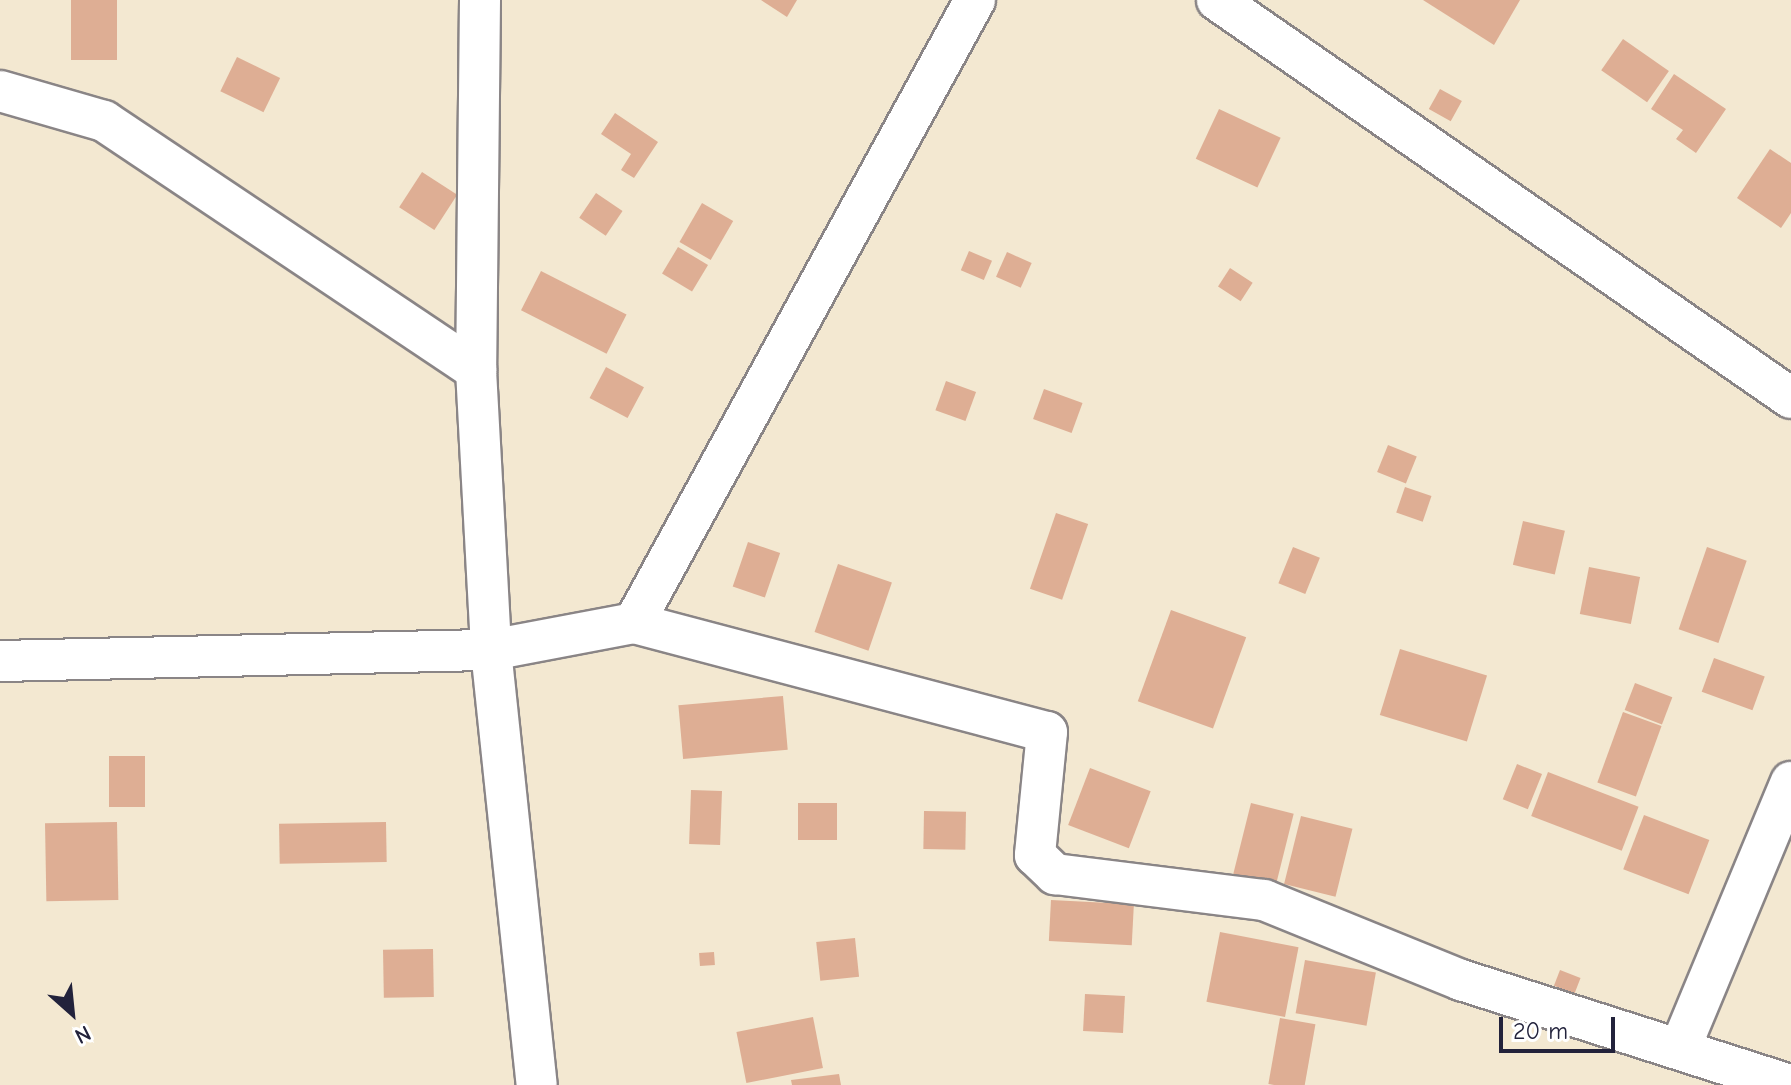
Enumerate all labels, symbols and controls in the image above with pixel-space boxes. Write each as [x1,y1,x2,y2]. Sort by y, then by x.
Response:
north arrow [32,973,112,1053]
scale bar [1503,1001,1619,1051]
text: 20 m [1513,1017,1568,1045]
text: N [71,1020,95,1049]

